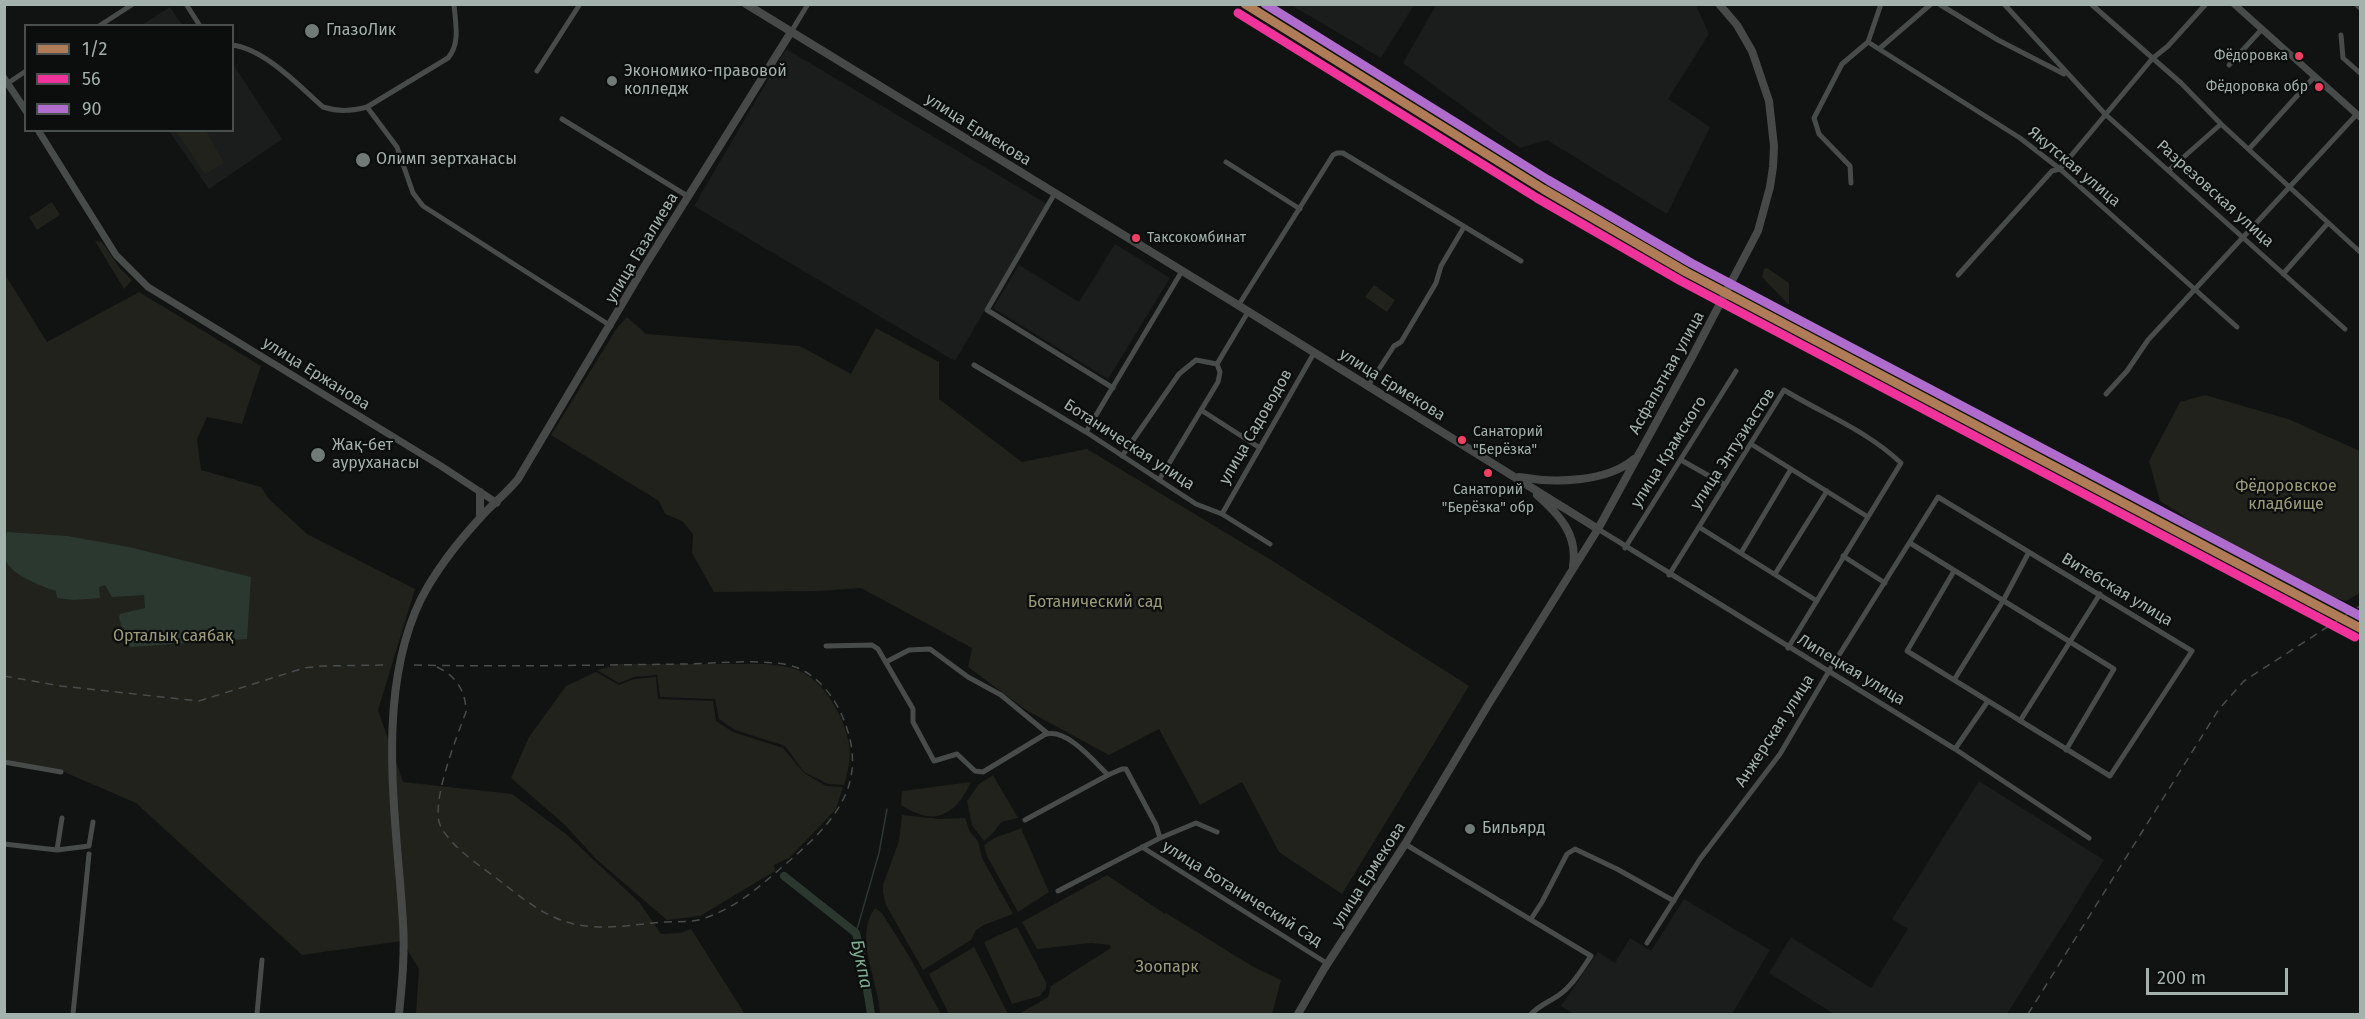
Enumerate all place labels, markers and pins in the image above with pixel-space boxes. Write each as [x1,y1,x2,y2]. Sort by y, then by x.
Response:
place label: ГлазоЛик [326,21,396,41]
marker: ГлазоЛик [303,22,321,40]
place label: Фёдоровка [2214,48,2288,64]
marker: Фёдоровка [2293,50,2305,62]
place label: Экономико-правовой колледж [624,62,787,100]
marker: Экономико-правовой колледж [605,74,619,88]
place label: Фёдоровка обр [2206,79,2308,95]
marker: Фёдоровка обр [2313,81,2325,93]
place label: Олимп зертханасы [376,150,517,170]
marker: Олимп зертханасы [354,151,372,169]
place label: Таксокомбинат [1147,230,1246,246]
marker: Таксокомбинат [1130,232,1142,244]
place label: Санаторий "Берёзка" [1473,424,1543,456]
marker: Санаторий "Берёзка" [1456,434,1468,446]
place label: Жақ-бет ауруханасы [332,436,419,474]
marker: Жақ-бет ауруханасы [309,446,327,464]
marker: Санаторий "Берёзка" обр [1482,467,1494,479]
place label: Санаторий "Берёзка" обр [1442,482,1534,514]
place label: Бильярд [1482,819,1545,839]
marker: Бильярд [1463,822,1477,836]

